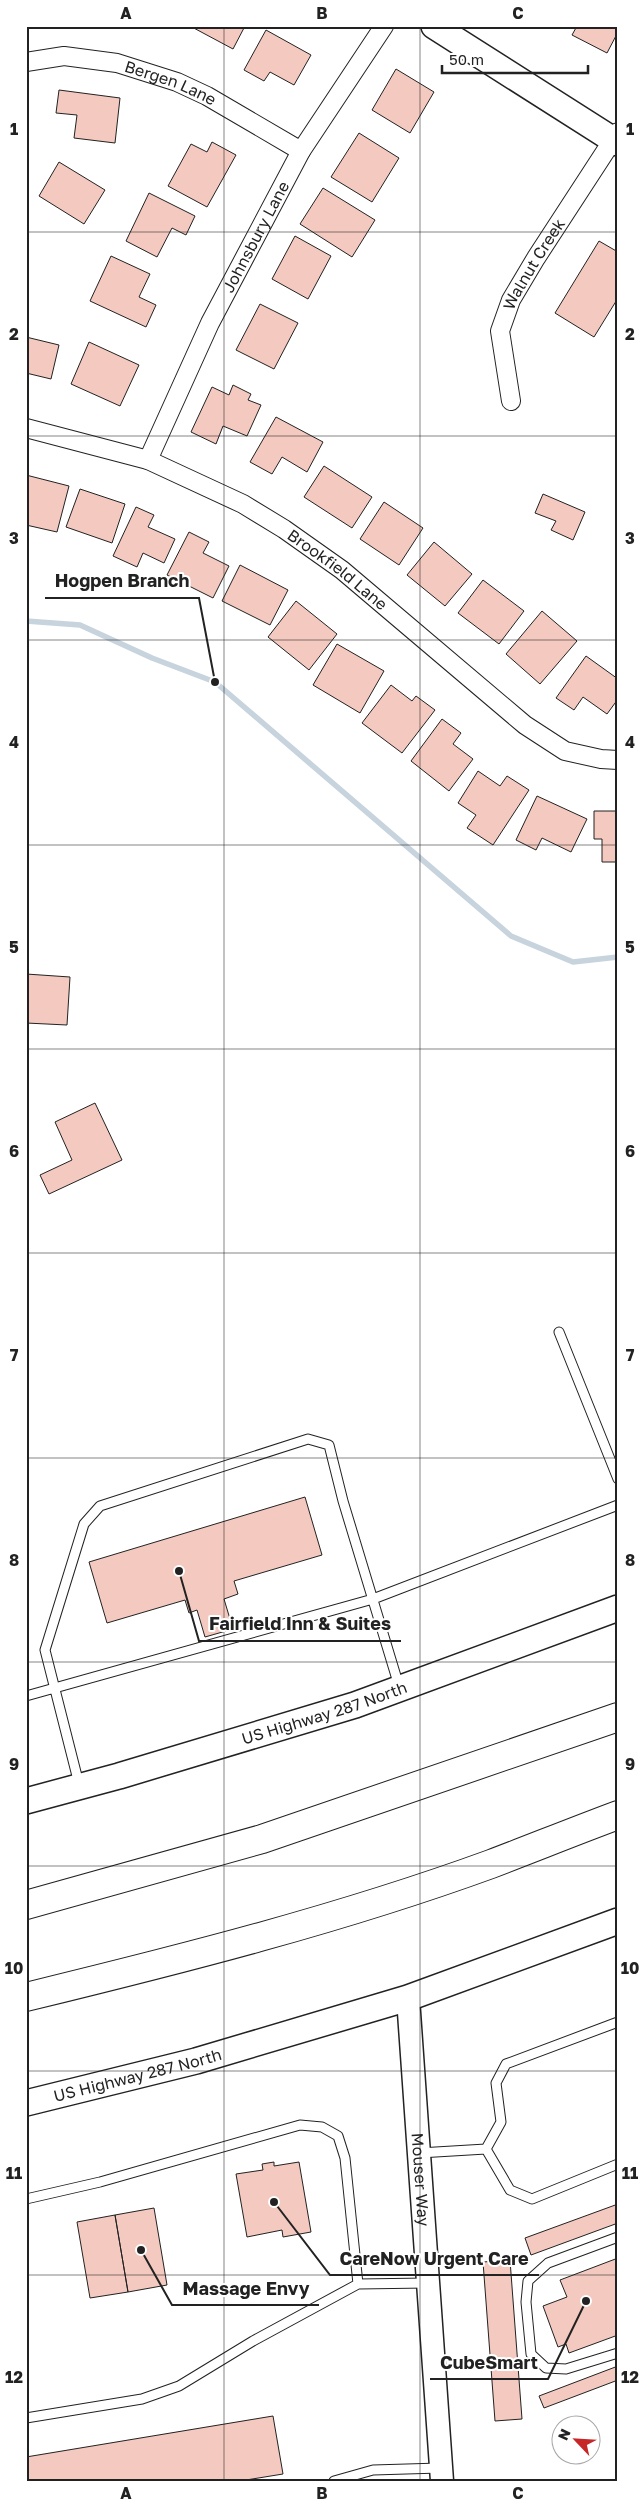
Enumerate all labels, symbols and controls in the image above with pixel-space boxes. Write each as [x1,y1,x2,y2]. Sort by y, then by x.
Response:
text: A [120,3,132,23]
text: B [316,3,328,23]
text: C [512,3,524,23]
scale bar [442,42,588,74]
text: 50 m [449,50,484,68]
street label: Bergen Lane [122,56,220,109]
text: 1 [10,119,18,139]
text: 1 [626,119,634,139]
street label: Johnsbury Lane [218,178,293,296]
street label: Walnut Creek [498,215,569,312]
text: 2 [9,324,19,344]
text: 2 [625,324,635,344]
street label: Brookfield Lane [284,525,392,614]
text: 3 [9,528,19,548]
text: 3 [625,528,635,548]
callout: Hogpen Branch [45,565,199,598]
text: Hogpen Branch [55,569,189,591]
text: 4 [9,732,19,752]
text: 4 [625,732,635,752]
text: 5 [9,937,19,957]
text: 5 [625,937,635,957]
text: 6 [9,1141,19,1161]
text: 6 [625,1141,635,1161]
text: 7 [10,1345,19,1365]
text: 7 [626,1345,635,1365]
text: 8 [9,1550,19,1570]
text: 8 [625,1550,635,1570]
callout: Fairfield Inn & Suites [199,1608,401,1641]
text: Fairfield Inn & Suites [209,1612,391,1634]
street label: US Highway 287 North [239,1677,410,1749]
text: 9 [9,1754,19,1774]
text: 9 [625,1754,635,1774]
text: 10 [5,1958,23,1978]
text: 10 [621,1958,639,1978]
street label: US Highway 287 North [52,2044,224,2106]
street label: Mouser Way [408,2132,434,2227]
text: 11 [6,2163,22,2183]
text: 11 [622,2163,638,2183]
callout: CareNow Urgent Care [330,2242,539,2275]
text: CareNow Urgent Care [339,2247,529,2269]
callout: Massage Envy [172,2272,319,2305]
text: Massage Envy [182,2277,310,2299]
callout: CubeSmart [430,2346,548,2379]
text: CubeSmart [440,2351,538,2373]
text: 12 [5,2367,23,2387]
text: 12 [621,2367,639,2387]
north arrow [552,2414,602,2464]
text: N [554,2426,574,2443]
text: A [120,2483,132,2503]
text: B [316,2483,328,2503]
text: C [512,2483,524,2503]

